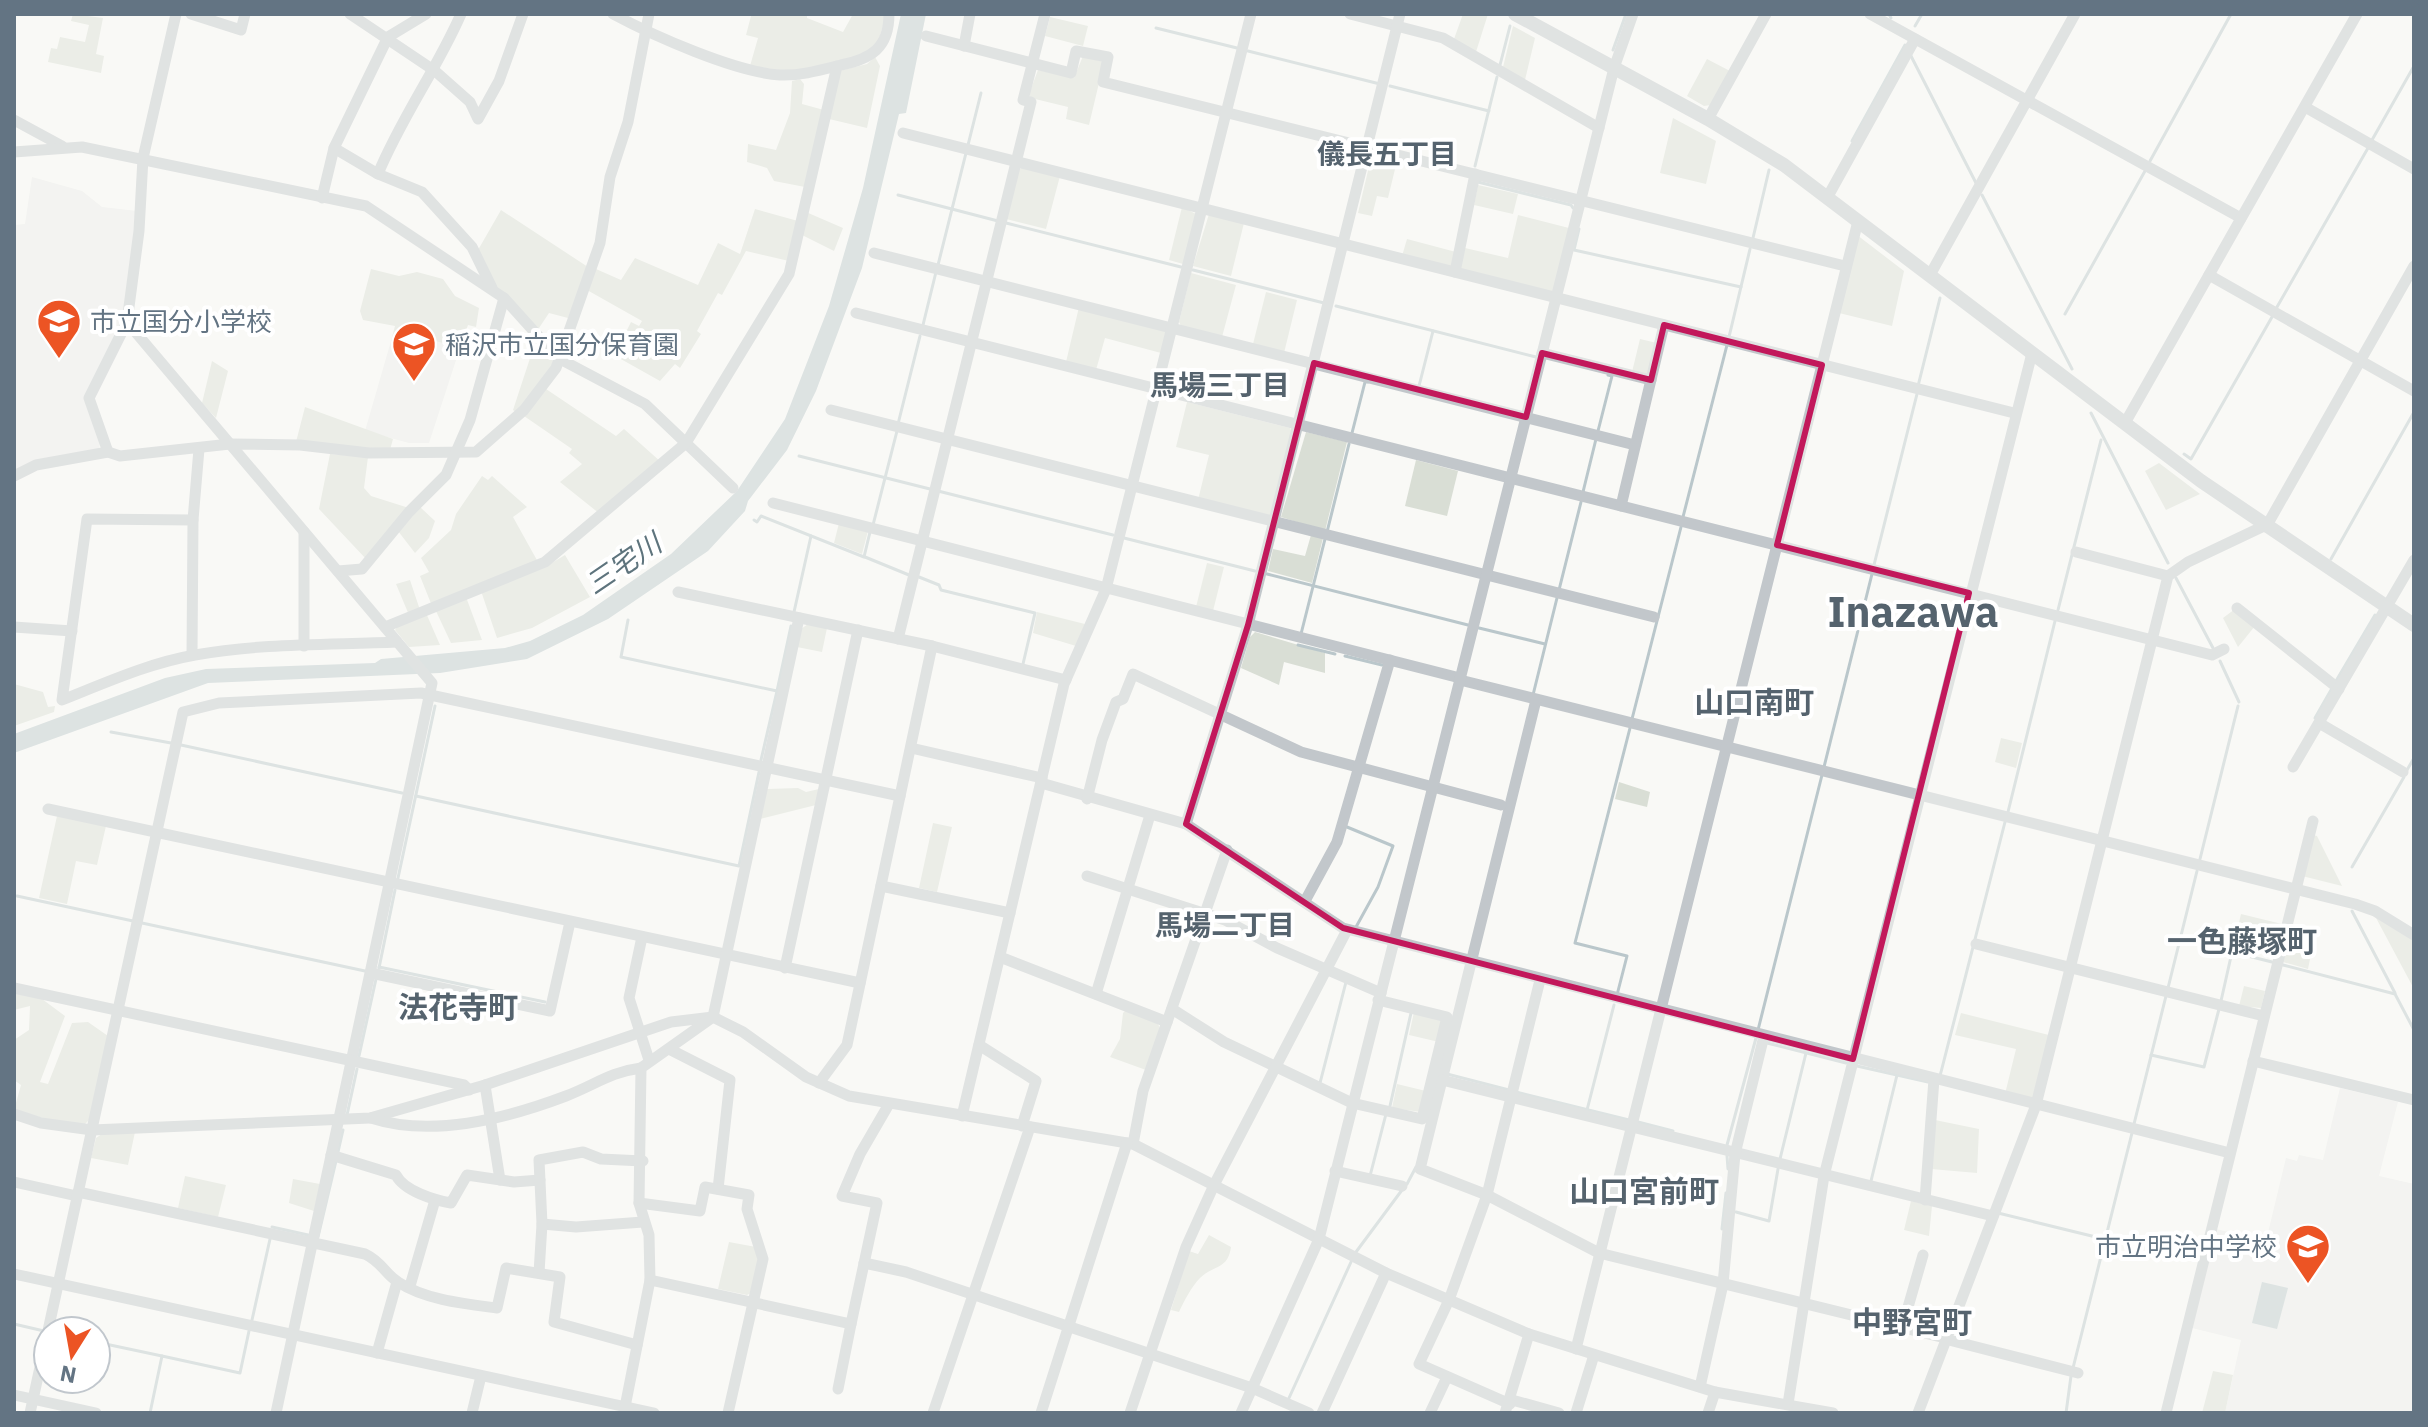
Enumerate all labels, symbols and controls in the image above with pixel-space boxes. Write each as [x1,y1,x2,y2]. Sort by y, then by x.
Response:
district label: 儀長五丁目 [1317,135,1457,172]
school or university icon: 市立国分小学校 [35,297,83,360]
place label: 市立国分小学校 [90,304,272,338]
school or university icon: 稲沢市立国分保育園 [390,320,438,383]
place label: 稲沢市立国分保育園 [445,327,679,361]
district label: 馬場三丁目 [1150,366,1290,403]
water label: 三宅川 [578,523,671,602]
district label: Inazawa [1827,584,1999,639]
district label: 山口南町 [1694,682,1814,721]
district label: 馬場二丁目 [1155,906,1295,943]
district label: 一色藤塚町 [2167,921,2317,960]
district label: 法花寺町 [398,987,518,1026]
district label: 山口宮前町 [1569,1171,1719,1210]
school or university icon: 市立明治中学校 [2284,1222,2332,1285]
place label: 市立明治中学校 [2095,1229,2277,1263]
district label: 中野宮町 [1852,1302,1972,1341]
north arrow [32,1315,112,1395]
text: N [57,1359,79,1391]

